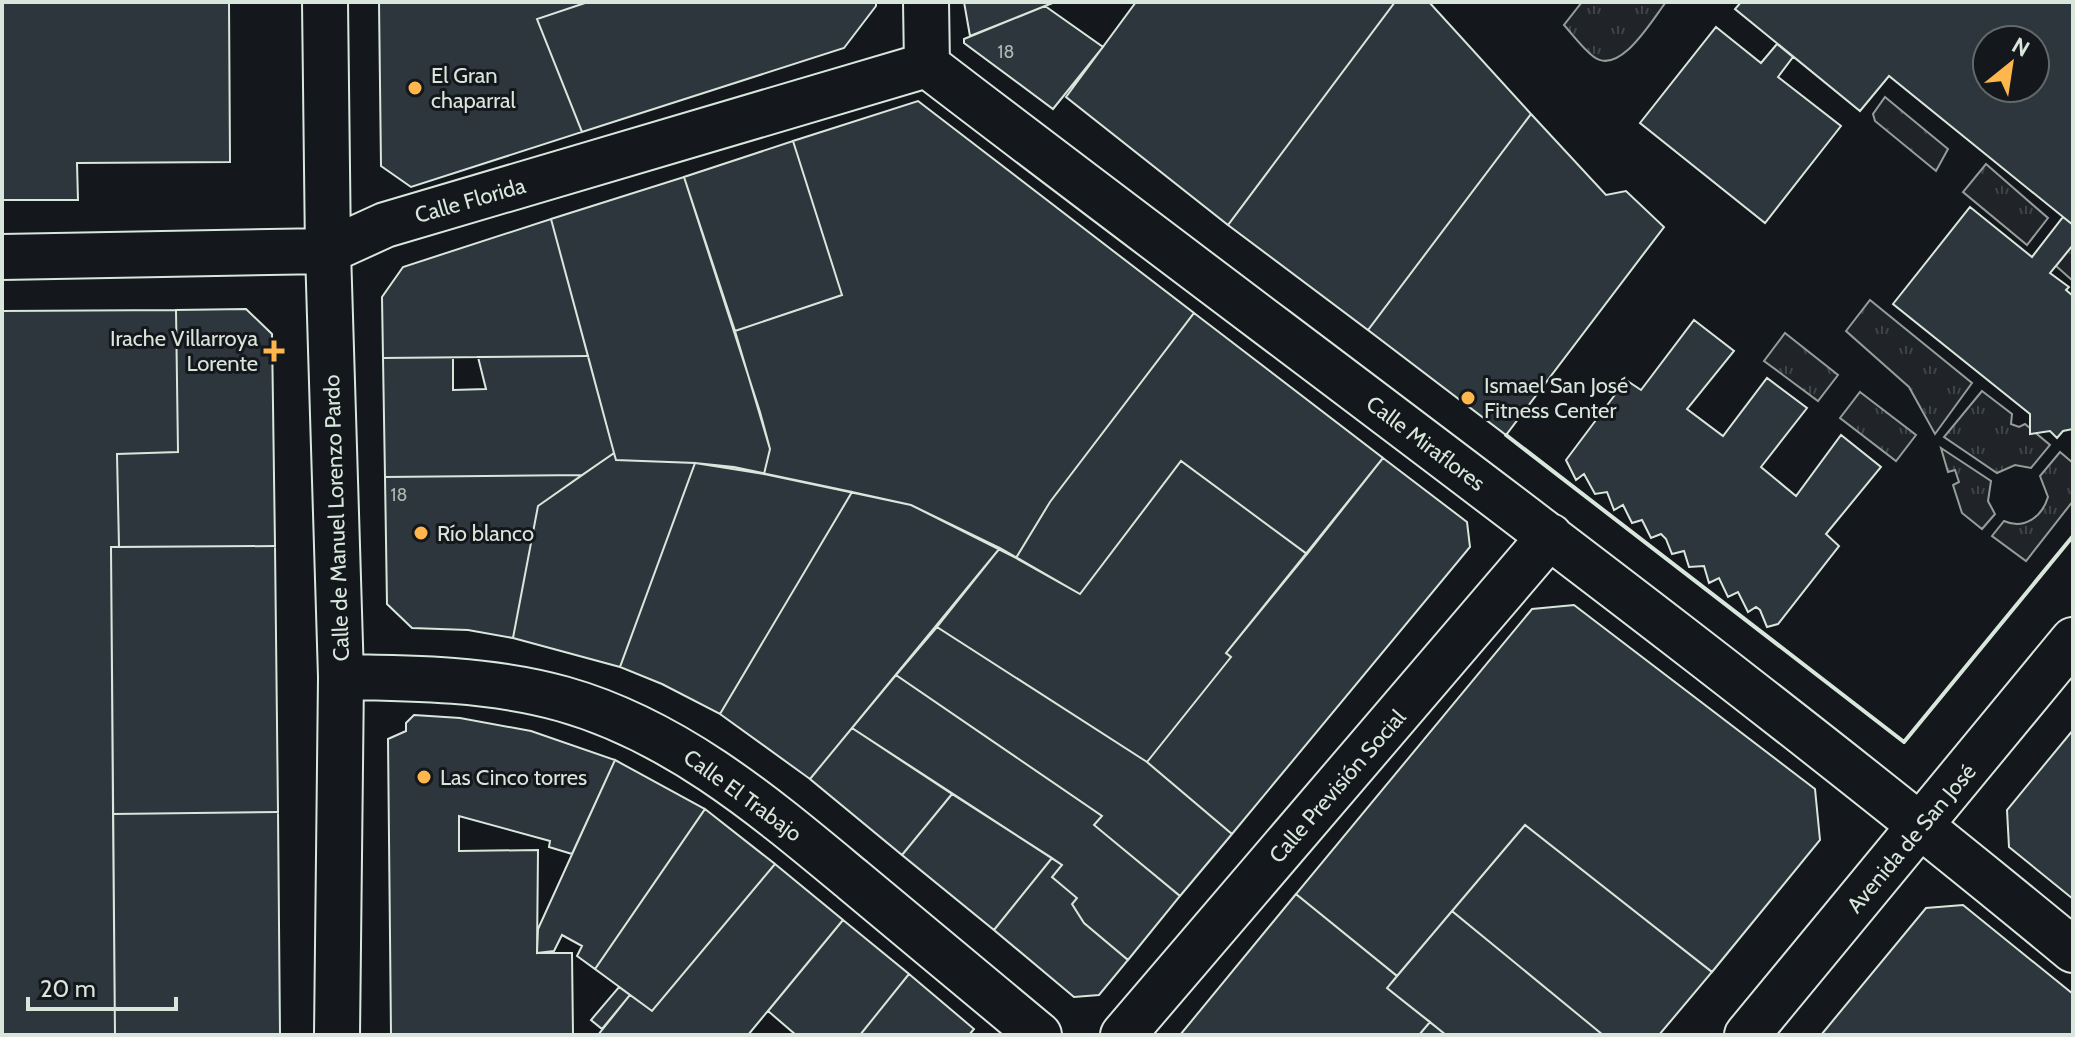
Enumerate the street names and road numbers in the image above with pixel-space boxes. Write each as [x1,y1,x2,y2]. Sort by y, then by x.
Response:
street label: Calle Florida [412,172,529,229]
street label: Calle de Manuel Lorenzo Pardo [318,374,355,662]
street label: Calle Miraflores [1361,390,1490,497]
street label: Calle Previsión Social [1263,703,1412,869]
street label: Calle El Trabajo [678,743,807,847]
street label: Avenida de San José [1841,758,1982,918]

